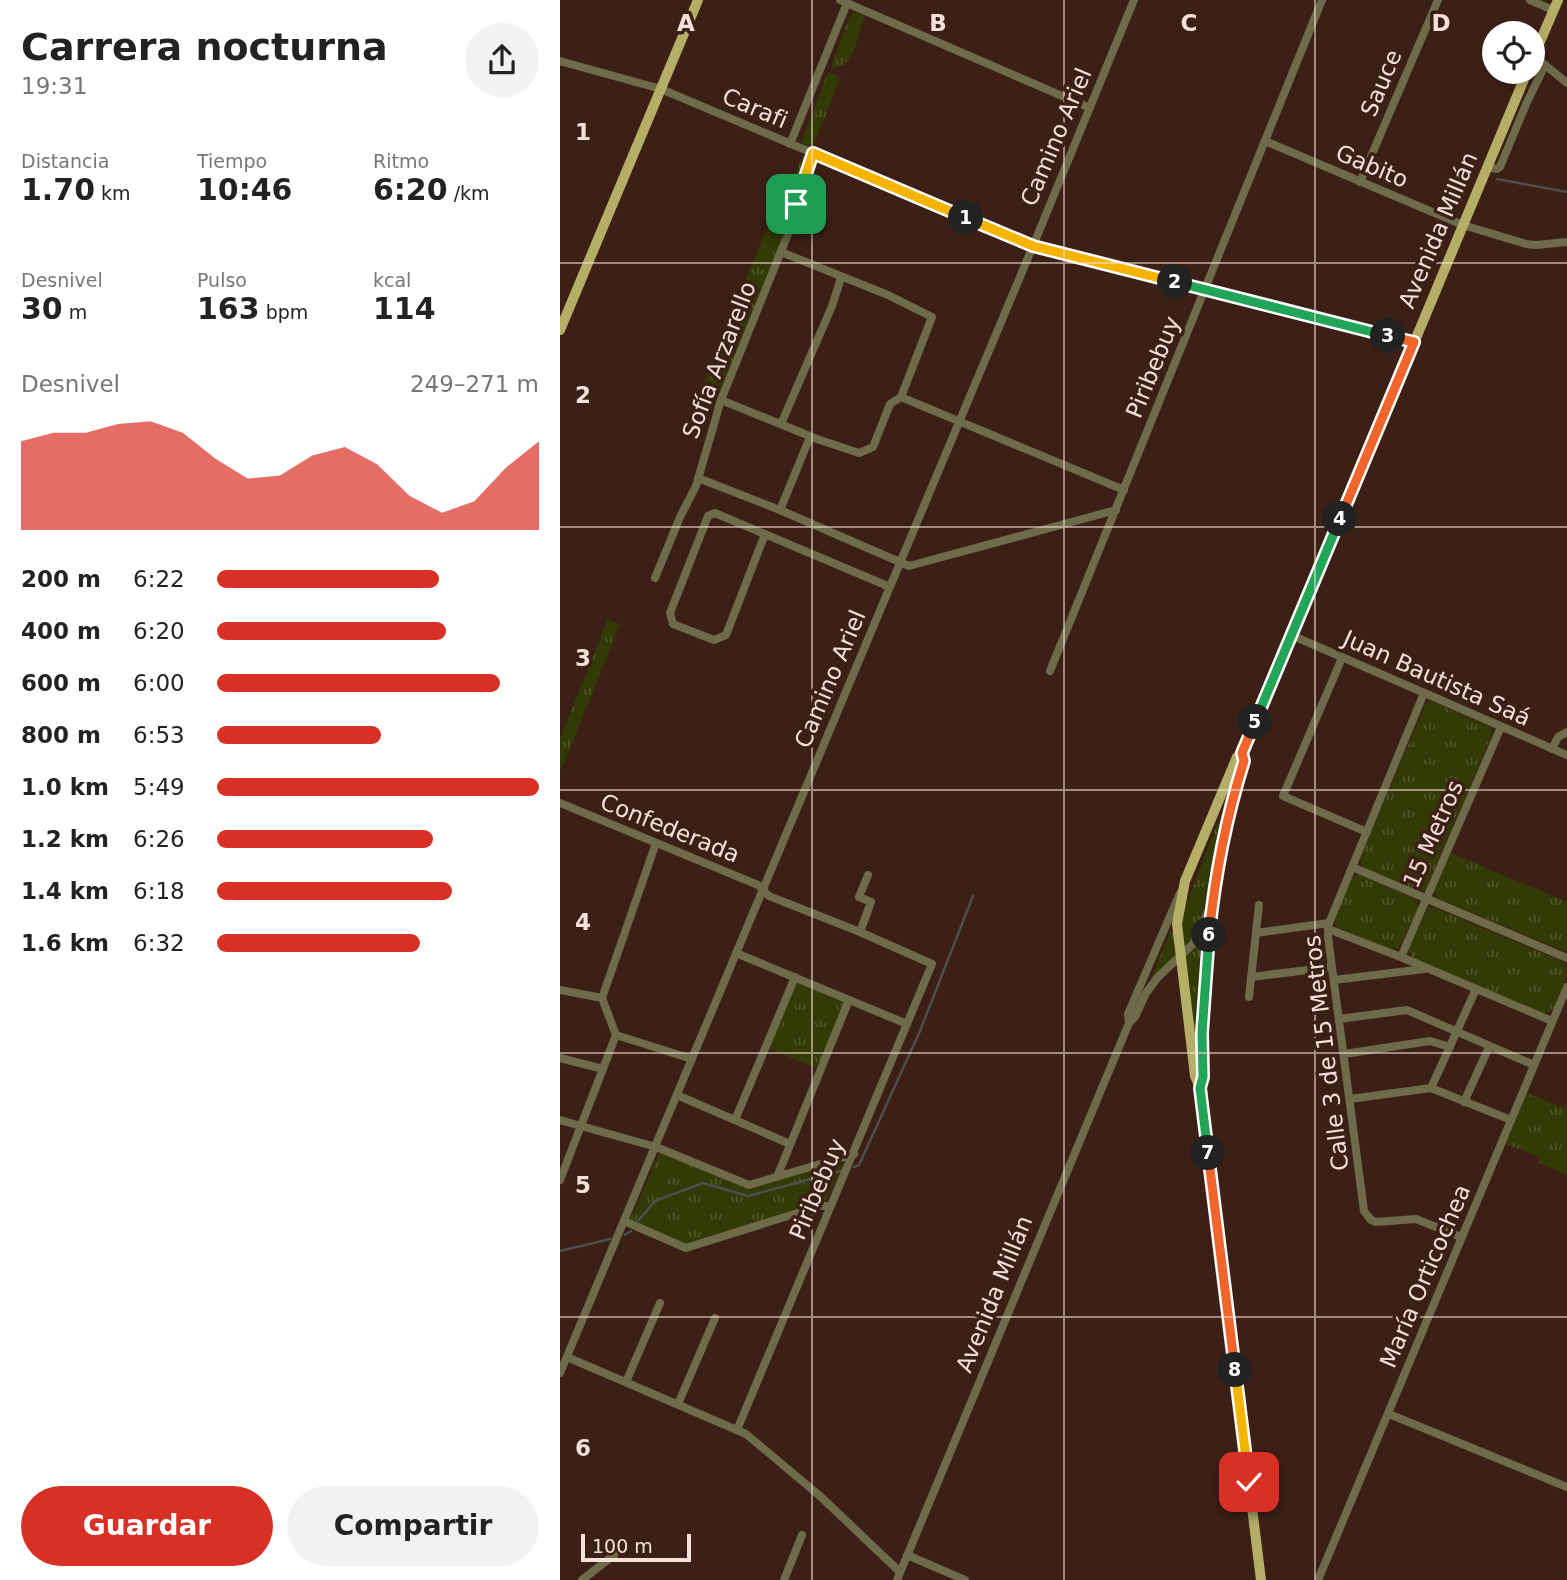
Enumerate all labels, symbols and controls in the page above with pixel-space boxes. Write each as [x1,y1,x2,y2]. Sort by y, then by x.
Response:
text: A [677,10,695,36]
text: B [929,10,947,36]
text: C [1181,10,1197,36]
text: D [1431,10,1451,36]
map controls [1482,21,1545,84]
button: locate [1482,21,1545,84]
button: share [465,23,539,97]
text: Carrera nocturna [21,25,388,69]
street label: Sauce [1355,46,1407,120]
street label: Camino Ariel [1015,64,1097,210]
text: 19:31 [21,73,87,99]
street label: Carafi [719,83,791,133]
text: 1 [575,119,591,145]
street label: Gabito [1332,139,1412,193]
street label: Avenida Millán [1393,148,1483,312]
text: Distancia [21,150,109,172]
text: Tiempo [197,150,267,172]
text: Ritmo [373,150,429,172]
text: 1.70 [21,172,95,207]
text: 10:46 [197,172,293,207]
text: 6:20 [373,172,448,207]
pin [766,174,826,234]
text: km [95,182,131,204]
text: /km [448,182,490,204]
icon: arrive [777,185,815,223]
pin: 1 [948,200,984,235]
text: 1 [959,206,972,228]
pin: 2 [1158,264,1192,300]
text: Desnivel [21,269,103,291]
text: Pulso [197,269,247,291]
text: kcal [373,269,411,291]
text: 2 [1168,270,1181,292]
street label: Sofía Arzarello [677,278,761,442]
text: 30 [21,291,63,326]
text: 163 [197,291,260,326]
text: 114 [373,291,436,326]
text: m [63,301,87,323]
text: bpm [260,301,308,323]
street label: Piribebuy [1121,312,1185,422]
pin: 3 [1370,318,1406,354]
text: 3 [1381,324,1394,346]
text: Desnivel [21,371,120,397]
text: 249–271 m [410,371,539,397]
text: 2 [575,382,591,408]
pin: 4 [1322,502,1358,536]
text: 4 [1333,507,1346,529]
text: 200 m [21,566,101,592]
text: 6:22 [133,566,185,592]
street label: Camino Ariel [789,606,871,752]
text: 400 m [21,618,101,644]
text: 6:20 [133,618,185,644]
street label: Juan Bautista Saá [1337,624,1535,731]
text: 3 [575,645,591,671]
text: 600 m [21,670,101,696]
text: 6:00 [133,670,185,696]
pin: 5 [1238,704,1272,740]
text: 5 [1248,710,1261,732]
text: 800 m [21,722,101,748]
text: 6:53 [133,722,185,748]
text: 1.0 km [21,774,109,800]
text: 5:49 [133,774,185,800]
street label: 15 Metros [1398,776,1468,892]
street label: Confederada [597,788,743,868]
text: 1.2 km [21,826,109,852]
text: 6:26 [133,826,185,852]
text: 1.4 km [21,878,109,904]
text: 6:18 [133,878,185,904]
text: 4 [575,909,591,935]
pin: 6 [1192,918,1226,953]
text: 6 [1202,923,1215,945]
text: 1.6 km [21,930,109,956]
text: 6:32 [133,930,185,956]
street label: Calle 3 de 15 Metros [1299,934,1353,1172]
street label: Piribebuy [784,1135,850,1243]
pin: 7 [1190,1136,1226,1170]
text: 7 [1201,1141,1214,1163]
text: 5 [575,1172,591,1198]
street label: María Orticochea [1375,1181,1475,1371]
street label: Avenida Millán [951,1212,1037,1376]
pin: 8 [1218,1352,1252,1388]
text: 8 [1228,1358,1241,1380]
text: 6 [575,1435,591,1461]
pin [1219,1452,1279,1512]
icon: check [1230,1463,1268,1501]
button: Guardar [21,1486,273,1566]
button: Compartir [287,1486,539,1566]
scale bar [581,1531,691,1563]
text: 100 m [592,1535,653,1557]

